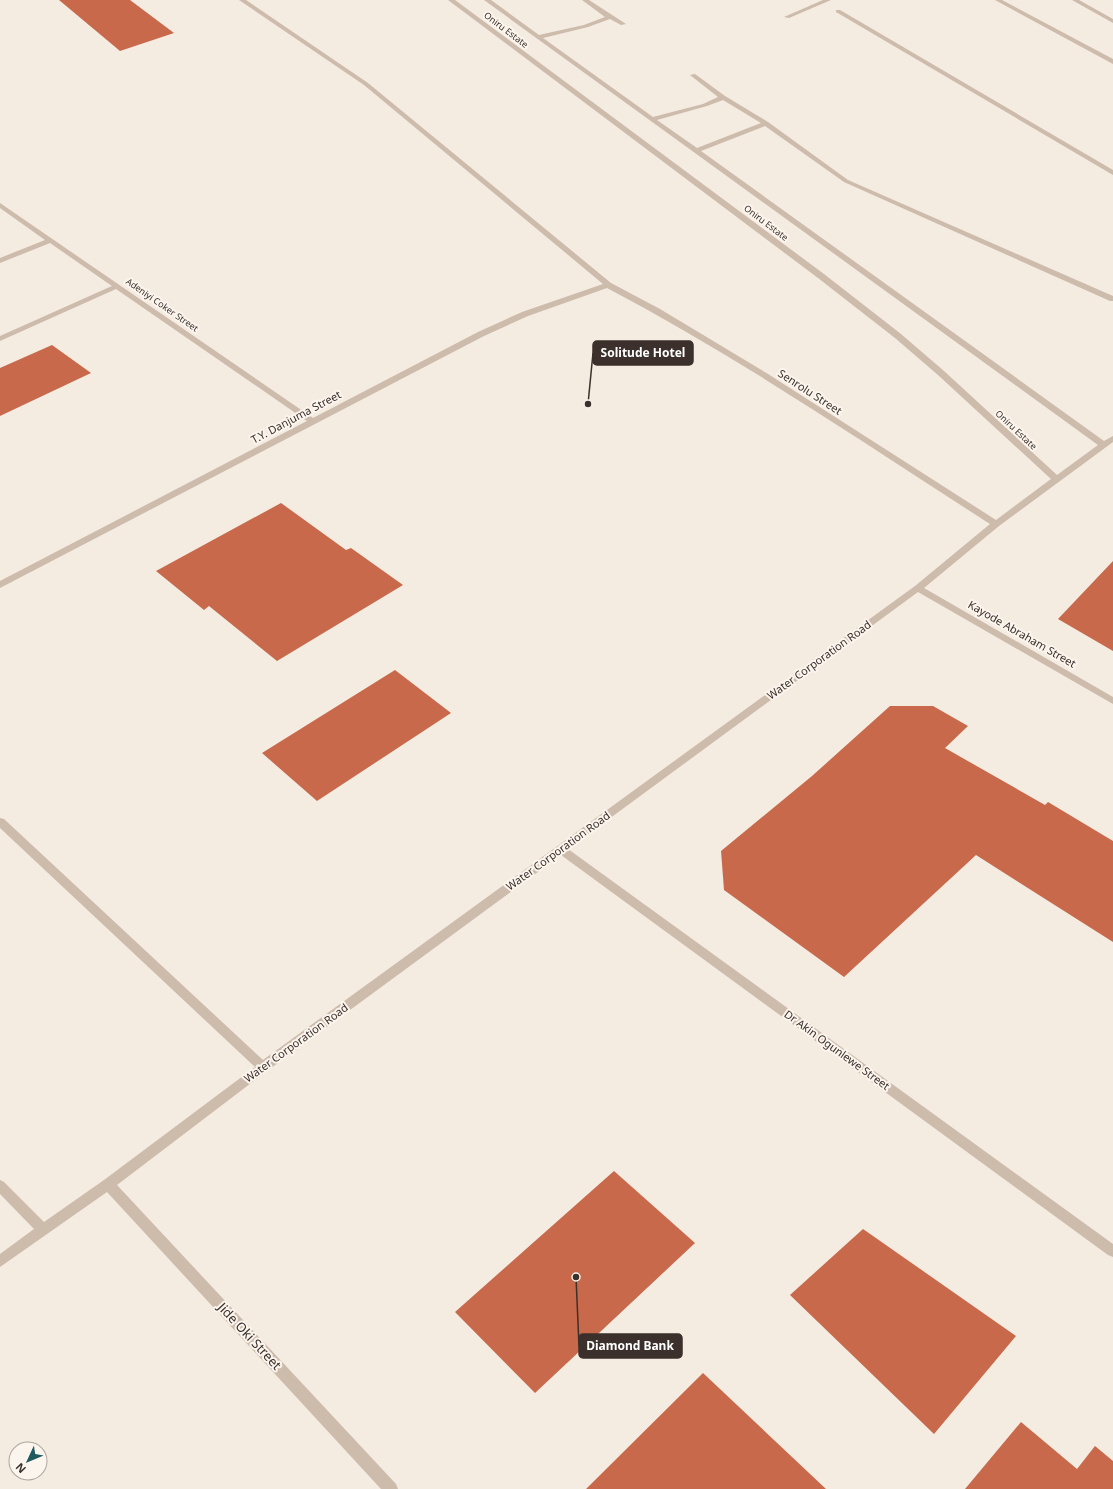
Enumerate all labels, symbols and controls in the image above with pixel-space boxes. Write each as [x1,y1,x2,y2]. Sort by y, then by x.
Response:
street label: Oniru Estate [481,9,531,51]
street label: Oniru Estate [741,202,791,244]
street label: Adeniyi Coker Street [123,275,202,335]
callout: Solitude Hotel [593,341,693,365]
text: Solitude Hotel [601,344,685,361]
street label: Senrolu Street [775,365,845,418]
street label: T.Y. Danjuma Street [248,387,343,447]
street label: Oniru Estate [993,407,1040,452]
street label: Kayode Abraham Street [966,597,1079,671]
street label: Water Corporation Road [764,617,874,703]
street label: Water Corporation Road [503,808,613,894]
street label: Water Corporation Road [241,1000,351,1086]
street label: Dr Akin Ogunlewe Street [782,1006,893,1093]
street label: Jide Oki Street [213,1297,286,1374]
callout: Diamond Bank [579,1334,682,1358]
text: Diamond Bank [586,1337,674,1354]
north arrow [8,1441,48,1481]
text: N [12,1460,29,1477]

